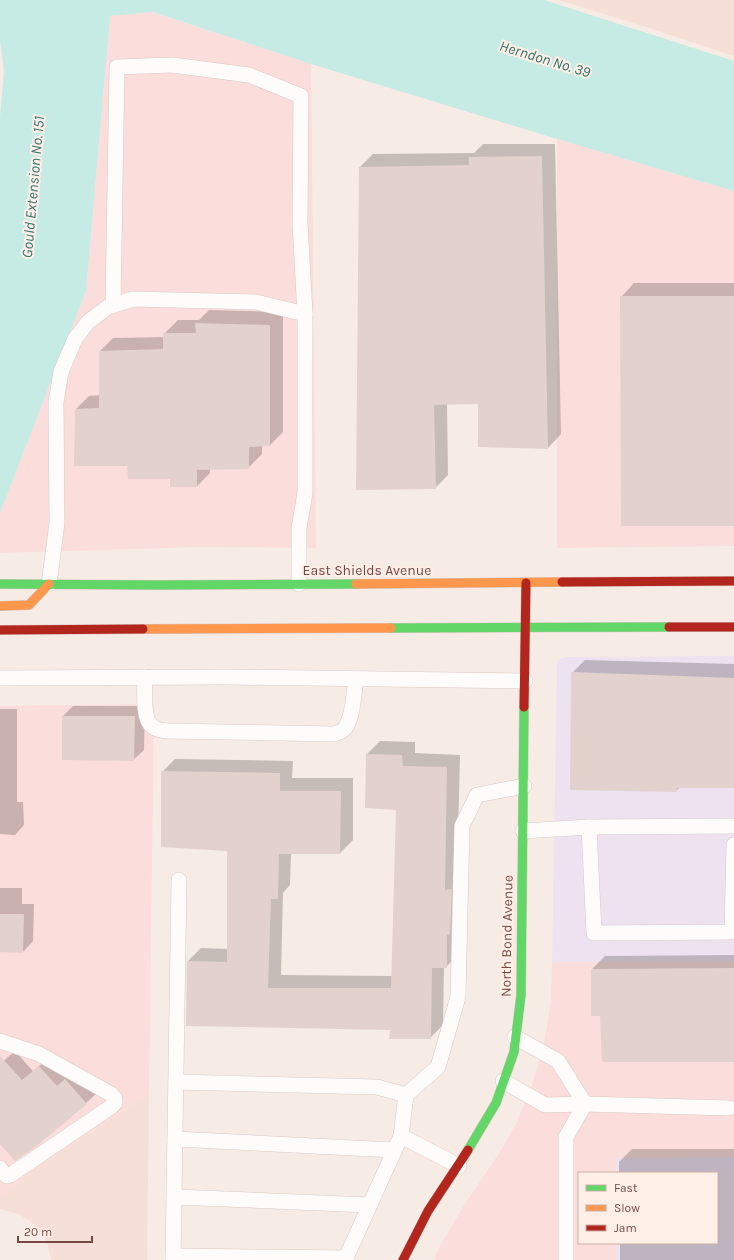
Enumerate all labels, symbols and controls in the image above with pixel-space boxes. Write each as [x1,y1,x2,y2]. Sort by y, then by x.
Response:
water label: Herndon No. 39 [497,37,593,81]
water label: Gould Extension No. 151 [18,115,48,259]
street label: East Shields Avenue [303,562,431,579]
street label: North Bond Avenue [497,875,517,997]
legend [578,1172,718,1244]
text: Fast [614,1181,638,1195]
text: Slow [614,1201,640,1215]
scale bar [18,1218,92,1244]
text: Jam [614,1221,637,1235]
text: 20 m [24,1225,52,1239]

